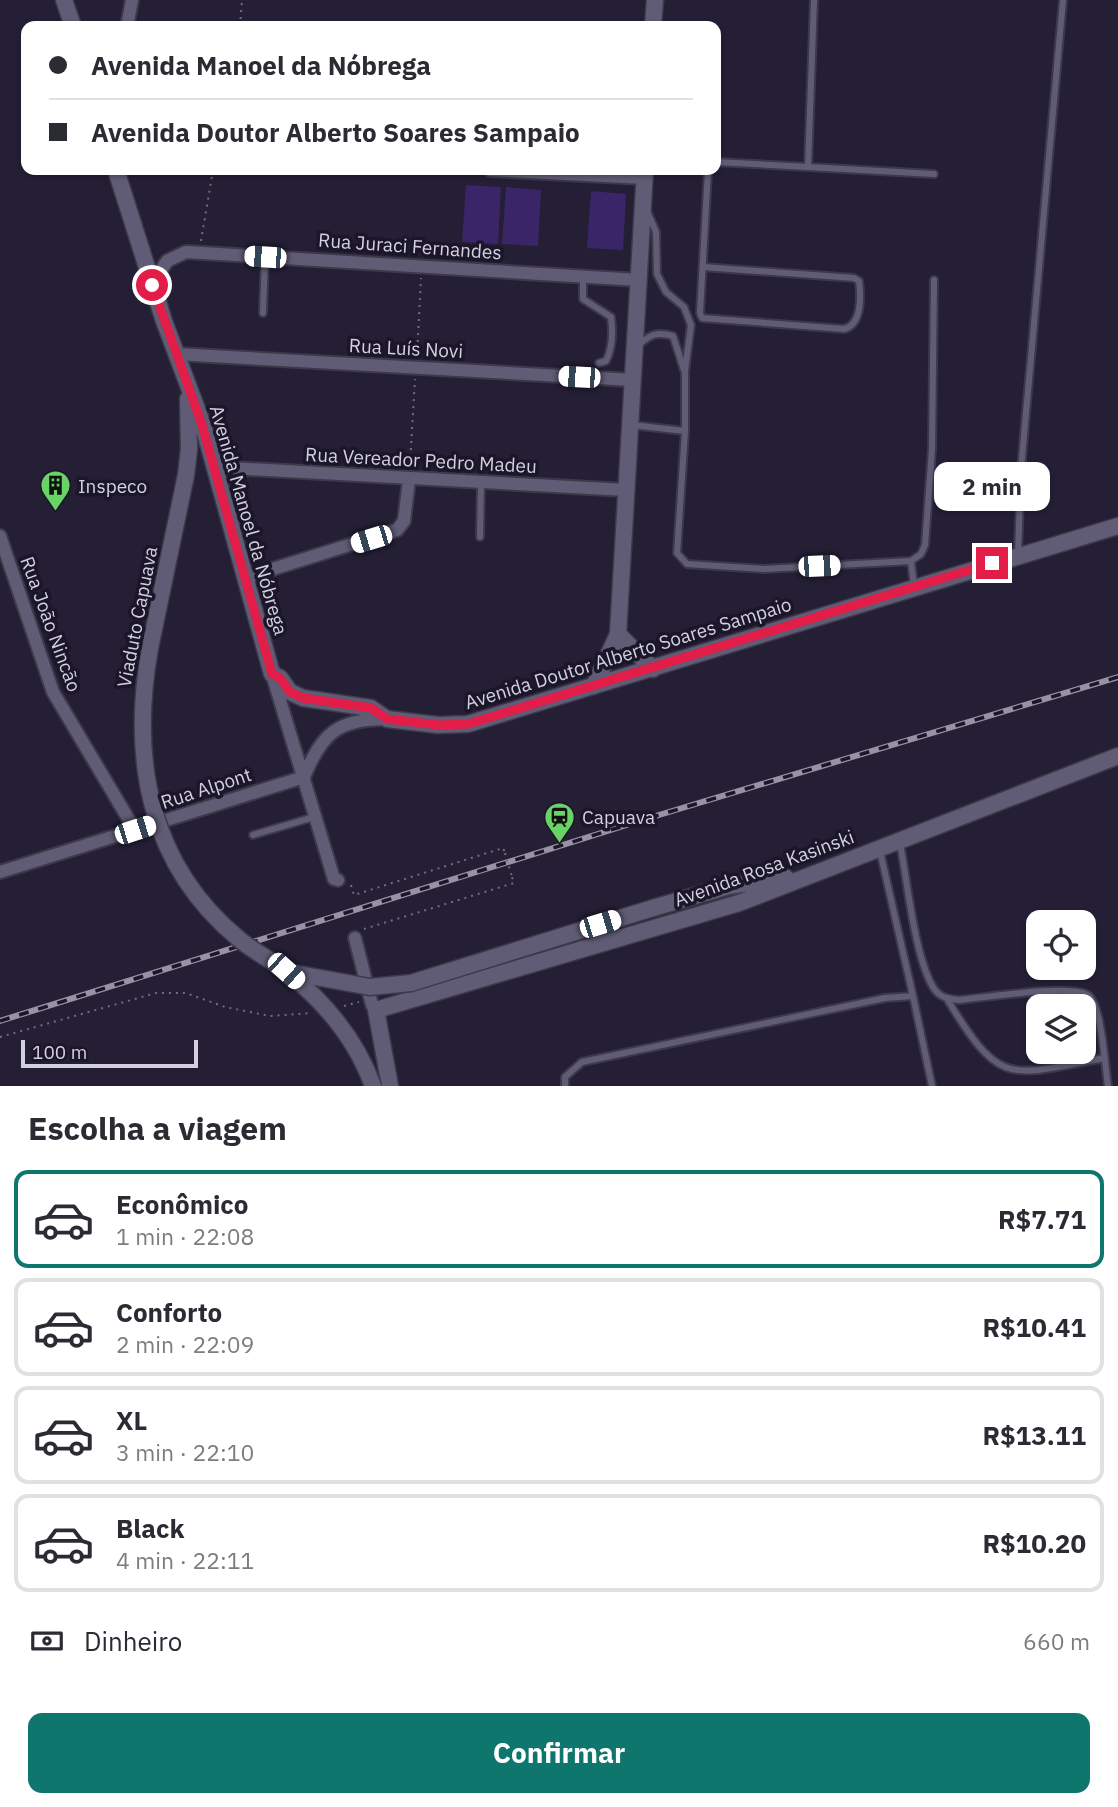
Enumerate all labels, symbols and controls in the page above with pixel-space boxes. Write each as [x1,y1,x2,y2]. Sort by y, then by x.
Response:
text: Avenida Manoel da Nóbrega [91,48,431,82]
text: Avenida Doutor Alberto Soares Sampaio [91,115,580,149]
street label: Rua Juraci Fernandes [317,228,503,264]
car [244,245,287,269]
route start [136,269,168,301]
street label: Rua Luís Novi [348,333,464,363]
car [558,365,601,389]
street label: Avenida Manoel da Nóbrega [205,402,293,638]
street label: Rua Vereador Pedro Madeu [305,442,537,478]
callout: 2 min [934,462,1050,510]
building icon: Inspeco [38,469,72,513]
text: 2 min [962,471,1022,501]
place label: Inspeco [78,474,147,498]
car [348,523,395,555]
street label: Viaduto Capuava [112,544,162,690]
route end [976,547,1008,579]
street label: Rua João Nincão [15,553,87,695]
car [798,555,841,577]
street label: Avenida Doutor Alberto Soares Sampaio [462,592,794,714]
street label: Rua Alpont [158,762,254,814]
station icon: Capuava [542,800,576,844]
place label: Capuava [582,805,655,829]
car [112,814,159,846]
street label: Avenida Rosa Kasinski [671,824,857,912]
car [577,908,624,940]
map controls [1026,910,1096,1064]
button: locate [1026,910,1096,980]
car [264,949,309,993]
button: layers [1026,994,1096,1064]
scale bar [21,1037,198,1069]
text: 100 m [32,1040,87,1064]
text: Escolha a viagem [28,1107,287,1149]
text: Econômico [116,1187,248,1221]
icon: car [32,1188,95,1251]
text: R$7.71 [998,1202,1086,1236]
text: 1 min · 22:08 [116,1221,254,1251]
text: Conforto [116,1295,222,1329]
icon: car [32,1296,95,1359]
text: R$10.41 [982,1310,1086,1344]
text: 2 min · 22:09 [116,1329,254,1359]
text: XL [116,1403,147,1437]
icon: car [32,1404,95,1467]
text: R$13.11 [982,1418,1086,1452]
text: 3 min · 22:10 [116,1437,254,1467]
text: Black [116,1511,184,1545]
icon: car [32,1512,95,1575]
text: R$10.20 [982,1526,1086,1560]
text: 4 min · 22:11 [116,1545,254,1575]
icon: cash [28,1622,66,1660]
text: Dinheiro [84,1624,182,1658]
text: 660 m [1023,1626,1090,1656]
button: Confirmar [28,1713,1090,1793]

